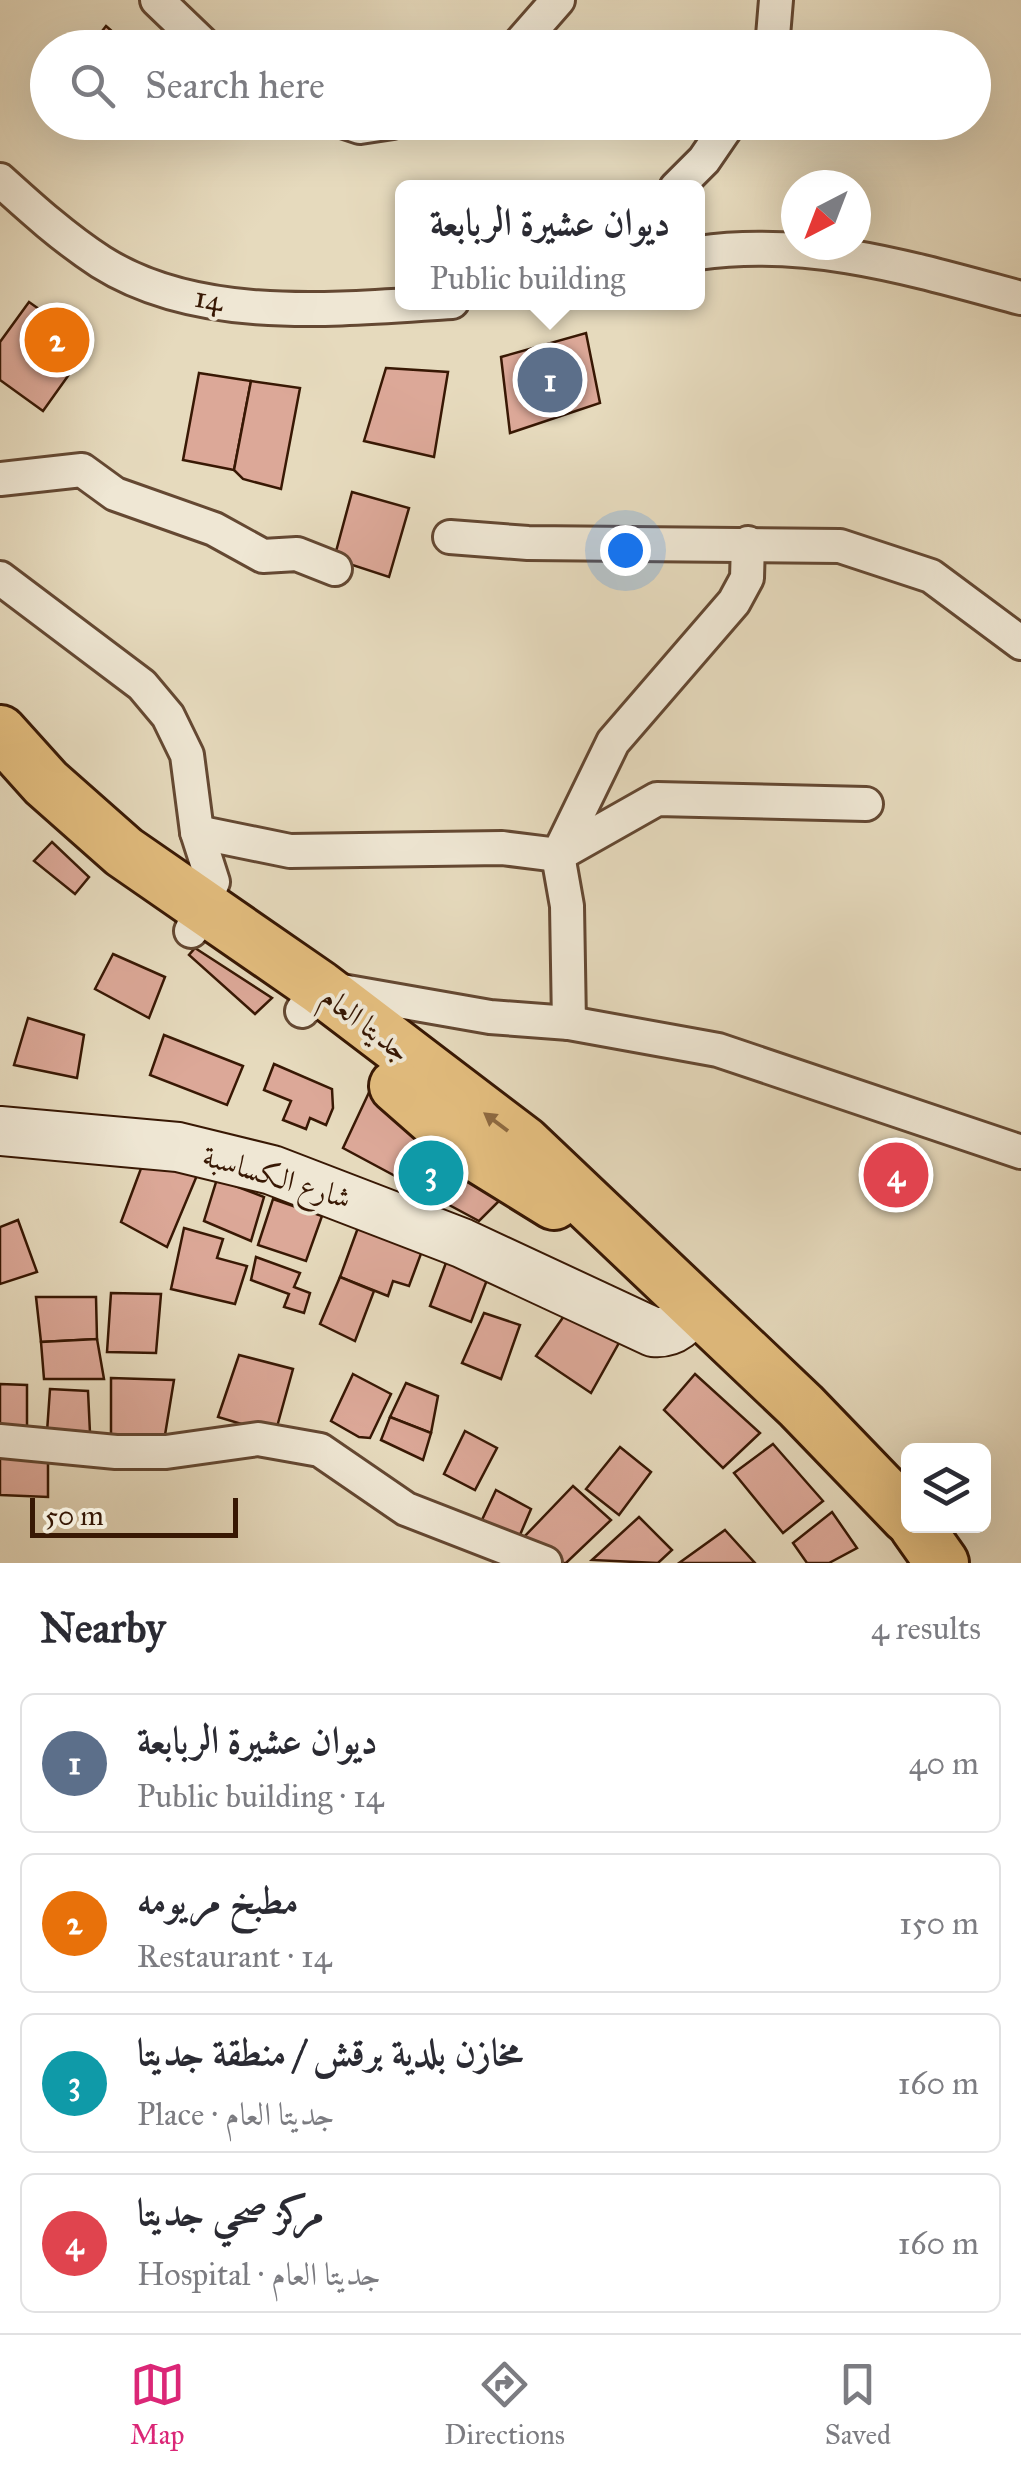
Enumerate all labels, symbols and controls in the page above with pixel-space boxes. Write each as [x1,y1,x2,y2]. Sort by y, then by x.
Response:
search box [30,30,991,140]
icon: search [65,58,120,113]
text: Search here [145,62,325,108]
north arrow [781,170,871,260]
popup [395,180,705,310]
text: ديوان عشيرة الربابعة [430,199,670,245]
text: Public building [430,259,625,298]
street label: 14 [192,279,227,319]
pin: 2 [24,302,90,378]
pin: 1 [518,342,582,418]
your location [600,525,651,576]
street label: جديتا العام [309,979,418,1076]
one-way arrow [483,1112,509,1132]
pin: 3 [398,1136,464,1210]
street label: شارع الكساسبة [196,1137,355,1223]
pin: 4 [864,1138,928,1212]
map controls [901,1443,991,1533]
button: layers [901,1443,991,1533]
scale bar [30,1493,238,1538]
text: 50 m [45,1498,104,1533]
text: Nearby [40,1602,165,1654]
text: 4 results [871,1609,981,1648]
text: ديوان عشيرة الربابعة [137,1717,378,1763]
text: 1 [68,1744,81,1783]
text: 40 m [909,1744,979,1783]
text: Public building · 14 [137,1777,384,1816]
text: مطبخ مريومه [137,1877,298,1923]
text: 2 [67,1904,82,1943]
text: 150 m [899,1904,979,1943]
text: Restaurant · 14 [137,1937,331,1976]
text: مخازن بلدية برقش / منطقة جديتا [137,2029,523,2075]
text: 3 [68,2064,81,2103]
text: 160 m [898,2064,979,2103]
text: Place · جديتا العام [137,2095,335,2134]
text: مركز صحي جديتا [137,2189,324,2235]
text: 4 [66,2224,83,2263]
text: 160 m [898,2224,979,2263]
text: Hospital · جديتا العام [137,2255,381,2294]
tab: Map [130,2357,185,2452]
tab: Directions [444,2357,565,2452]
tab: Saved [825,2357,891,2452]

